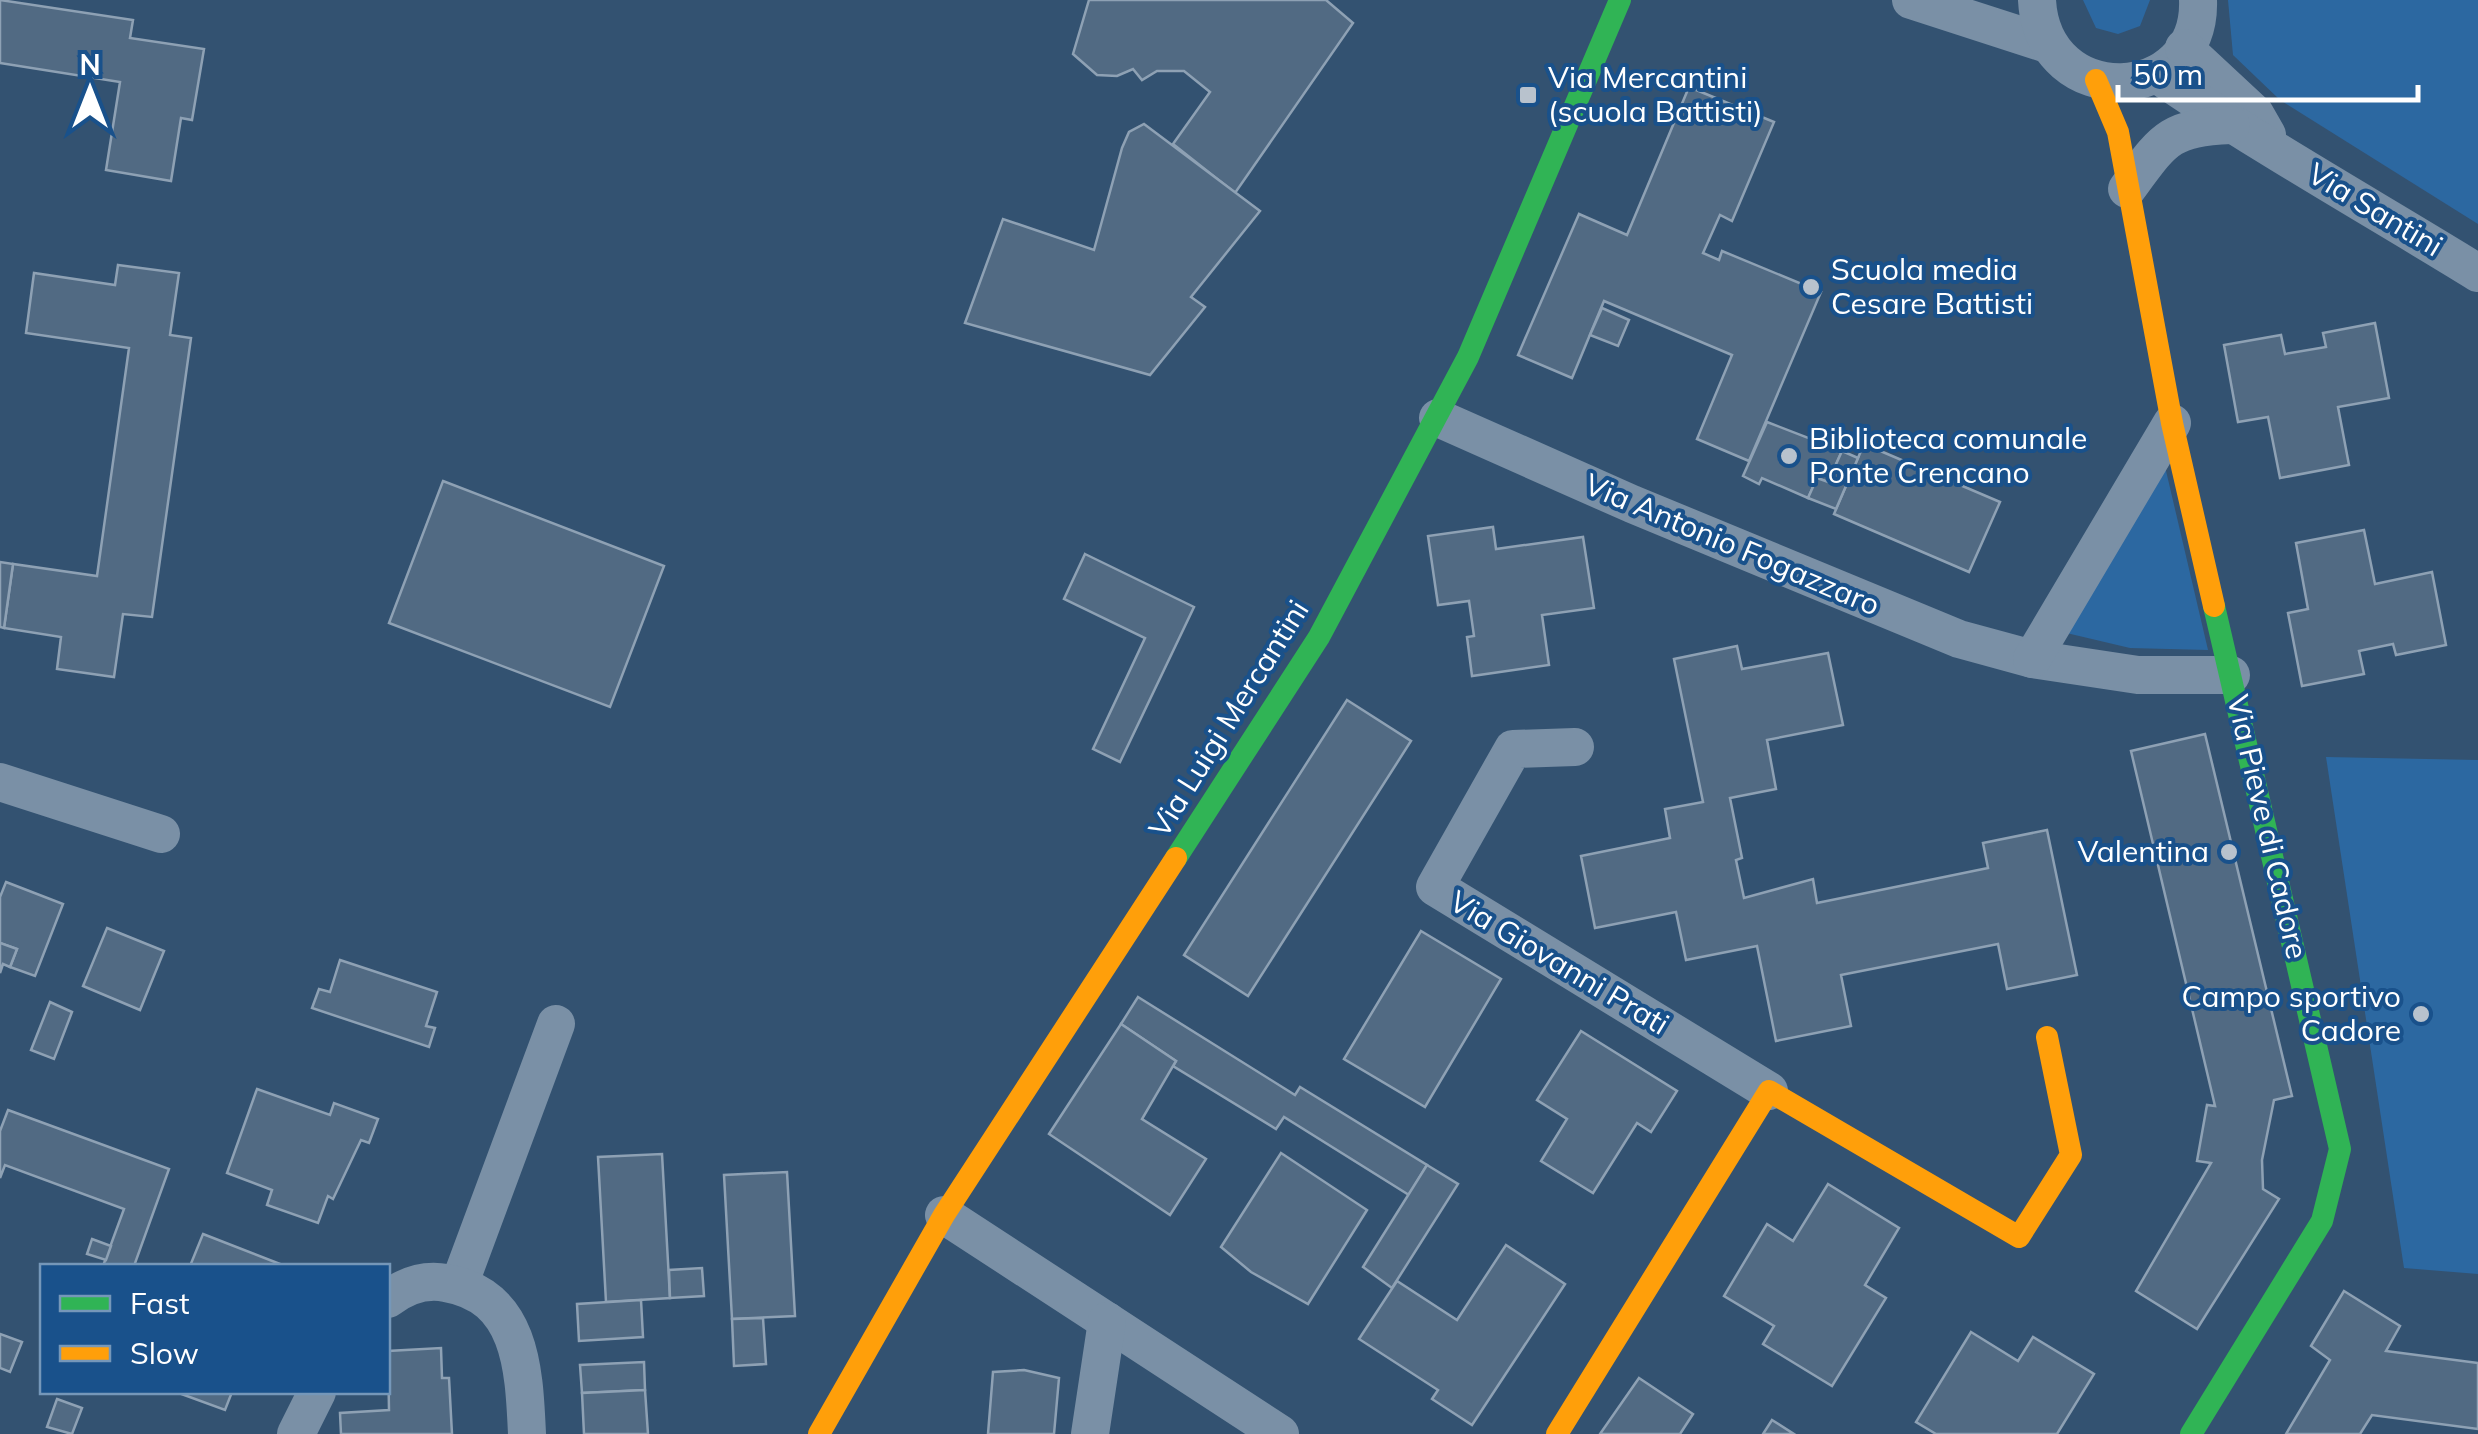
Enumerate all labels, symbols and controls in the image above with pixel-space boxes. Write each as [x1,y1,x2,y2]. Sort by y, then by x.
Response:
north arrow [40,40,140,140]
scale bar [2118,40,2418,102]
text: N [79,47,101,82]
text: 50 m [2133,55,2203,93]
place label: Via Mercantini (scuola Battisti) [1548,58,1763,130]
marker: Via Mercantini (scuola Battisti) [1517,84,1539,106]
street label: Via Santini [2301,154,2450,264]
place label: Scuola media Cesare Battisti [1831,250,2033,322]
marker: Scuola media Cesare Battisti [1800,276,1822,298]
place label: Biblioteca comunale Ponte Crencano [1809,419,2087,491]
marker: Biblioteca comunale Ponte Crencano [1778,445,1800,467]
street label: Via Antonio Fogazzaro [1579,465,1886,624]
street label: Via Luigi Mercantini [1140,593,1317,844]
street label: Via Pieve di Cadore [2219,691,2317,962]
place label: Valentina [2078,832,2209,870]
marker: Valentina [2218,841,2240,863]
street label: Via Giovanni Prati [1443,882,1676,1043]
place label: Campo sportivo Cadore [2182,977,2401,1049]
marker: Campo sportivo Cadore [2410,1003,2432,1025]
legend [40,1264,390,1394]
text: Fast [130,1284,190,1322]
text: Slow [130,1334,199,1372]

